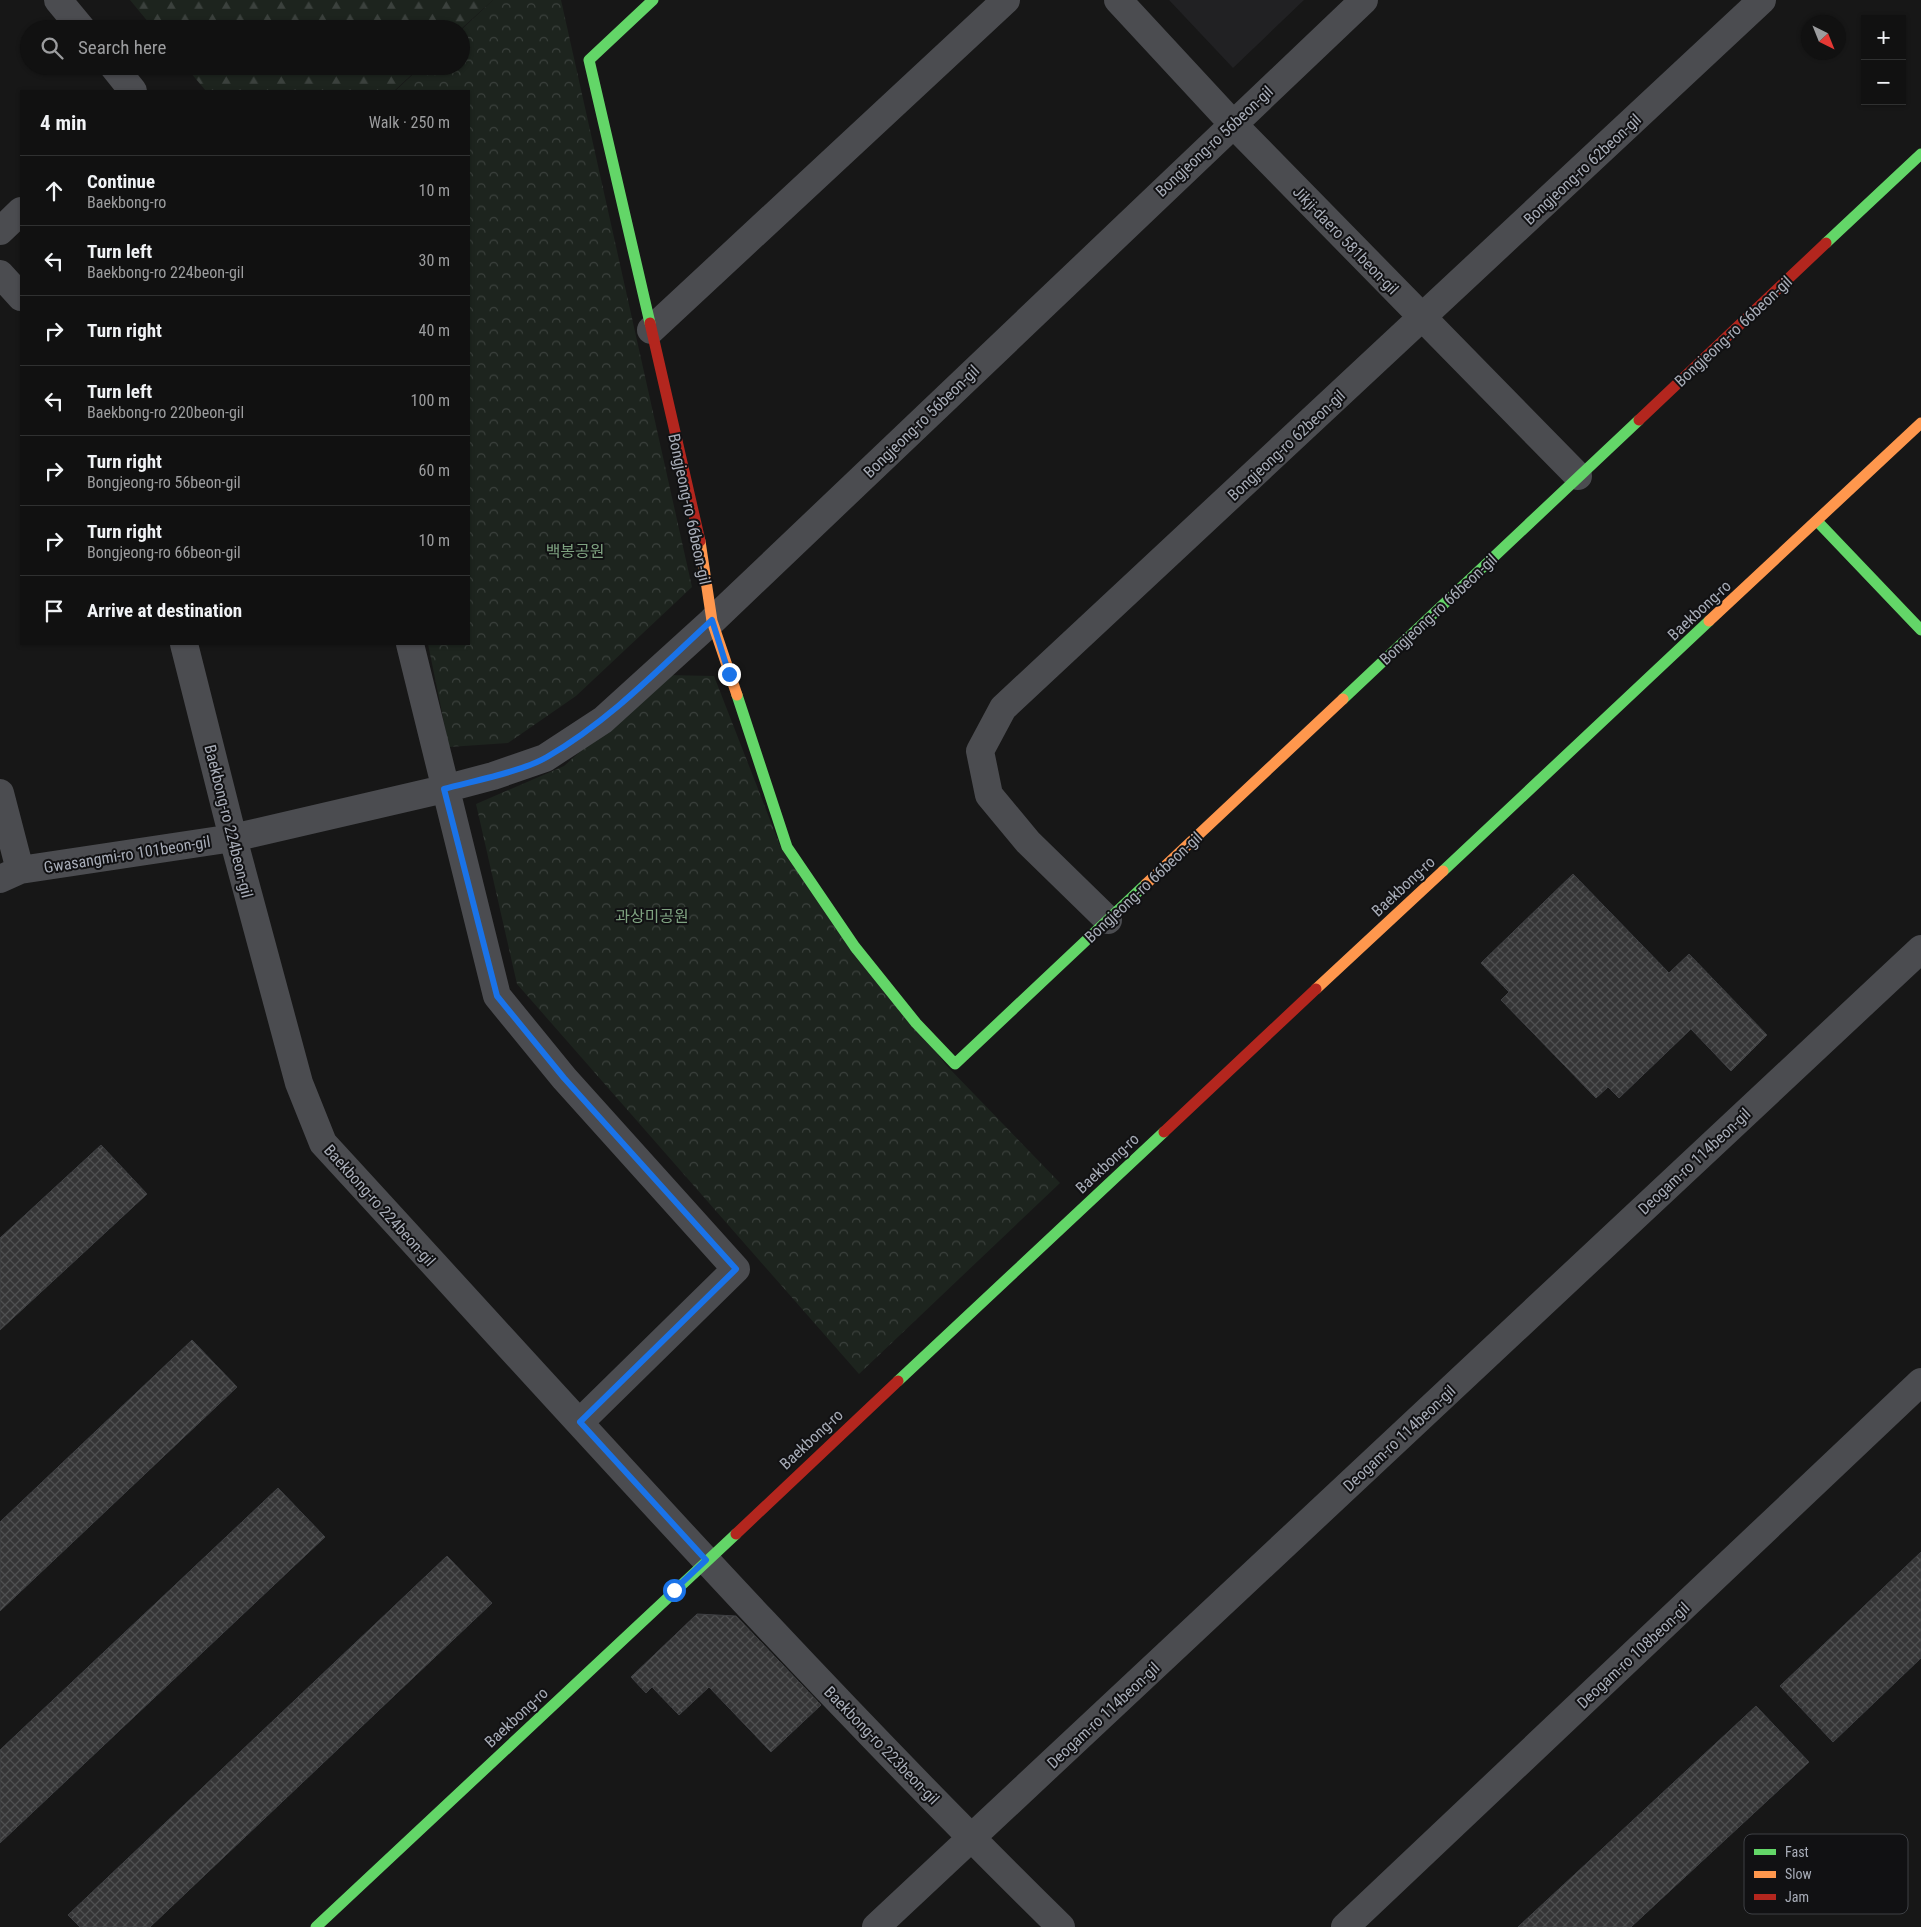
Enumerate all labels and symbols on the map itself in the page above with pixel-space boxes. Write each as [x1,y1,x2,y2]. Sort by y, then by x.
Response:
north arrow [1801,15,1846,60]
street label: Bongjeong-ro 56beon-gil [1152,82,1277,201]
street label: Bongjeong-ro 62beon-gil [1520,110,1645,229]
street label: Jikji-daero 581beon-gil [1289,182,1402,299]
street label: Bongjeong-ro 66beon-gil [1671,272,1796,391]
street label: Bongjeong-ro 56beon-gil [859,361,983,482]
street label: Bongjeong-ro 62beon-gil [1224,386,1349,505]
street label: Bongjeong-ro 66beon-gil [664,432,715,586]
park label: 백봉공원 [546,542,604,561]
street label: Bongjeong-ro 66beon-gil [1376,550,1501,669]
street label: Baekbong-ro [1664,576,1735,644]
route end [718,663,741,686]
street label: Baekbong-ro 224beon-gil [200,743,257,900]
street label: Bongjeong-ro 66beon-gil [1081,828,1206,947]
street label: Gwasangmi-ro 101beon-gil [42,832,212,877]
street label: Baekbong-ro [1368,852,1439,920]
park label: 과상미공원 [615,907,689,926]
street label: Deogam-ro 114beon-gil [1634,1104,1754,1218]
street label: Baekbong-ro [1072,1129,1143,1197]
street label: Baekbong-ro 224beon-gil [320,1141,439,1270]
street label: Deogam-ro 114beon-gil [1339,1381,1459,1495]
street label: Baekbong-ro [776,1405,847,1473]
route start [663,1579,686,1602]
street label: Deogam-ro 108beon-gil [1573,1598,1693,1712]
street label: Deogam-ro 114beon-gil [1043,1658,1163,1772]
street label: Baekbong-ro 223beon-gil [820,1682,943,1808]
street label: Baekbong-ro [481,1683,552,1751]
legend [1744,1834,1908,1914]
text: Fast [1785,1844,1809,1860]
text: Slow [1785,1866,1812,1882]
text: Jam [1785,1889,1809,1905]

